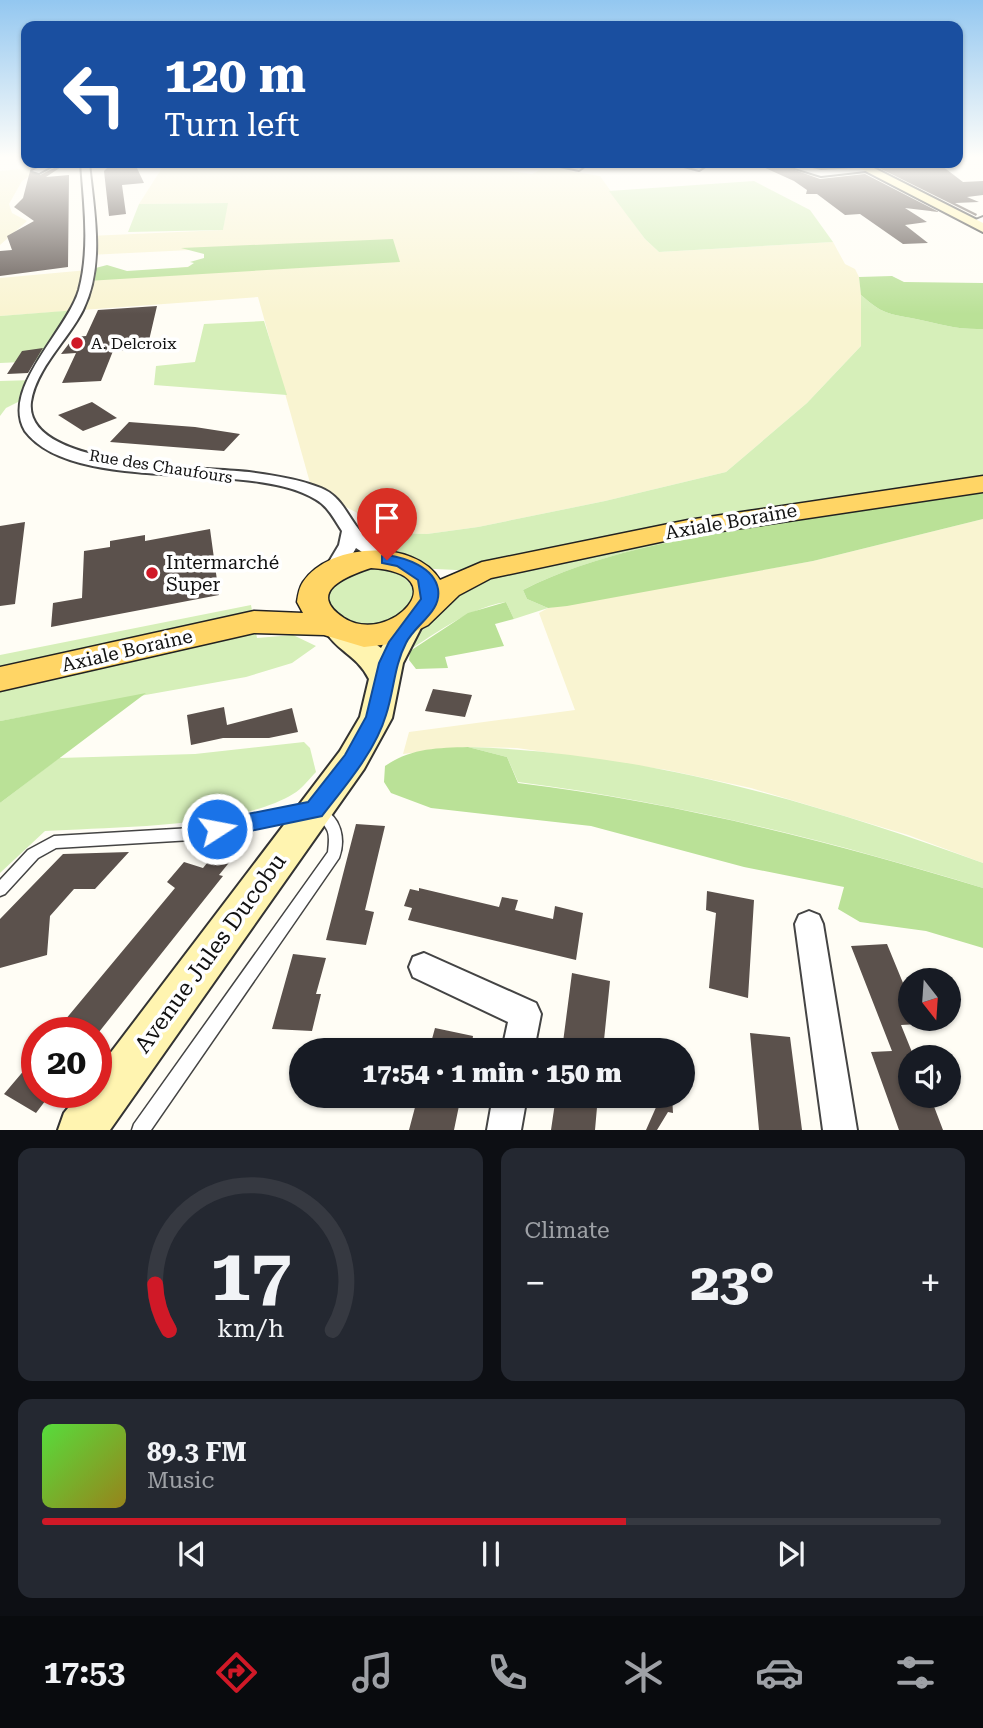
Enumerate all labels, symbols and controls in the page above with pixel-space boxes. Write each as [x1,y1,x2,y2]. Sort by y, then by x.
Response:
text: 120 m [164,47,306,104]
icon: left [49,49,140,140]
text: Turn left [164,106,299,144]
place label: A. Delcroix [91,334,177,353]
marker: A. Delcroix [69,335,85,351]
street label: Rue des Chaufours [88,446,234,487]
pin [357,488,417,560]
icon: arrive [368,499,406,537]
street label: Axiale Boraine [663,499,799,544]
place label: Intermarché Super [166,551,279,596]
marker: Intermarché Super [144,565,160,581]
street label: Axiale Boraine [60,624,195,677]
position arrow [180,792,254,866]
street label: Avenue Jules Ducobu [129,848,292,1058]
north arrow [898,968,961,1031]
map controls [898,968,961,1108]
speed limit sign: 20 [21,1017,112,1108]
button: sound [898,1045,961,1108]
text: 17:54 · 1 min · 150 m [362,1058,622,1088]
text: Climate [525,1217,610,1244]
text: 17 [209,1234,291,1319]
text: 23° [691,1252,775,1313]
text: − [525,1261,546,1305]
text: + [920,1261,941,1305]
text: km/h [217,1314,284,1343]
text: 89.3 FM [147,1437,247,1467]
text: Music [147,1467,214,1494]
icon: previous [173,1535,211,1573]
icon: pause [472,1535,510,1573]
icon: next [772,1535,810,1573]
icon: directions [212,1648,261,1697]
icon: music [348,1648,397,1697]
icon: phone [483,1648,532,1697]
icon: climate [619,1648,668,1697]
icon: car [755,1648,804,1697]
icon: filters [891,1648,940,1697]
text: 17:53 [43,1653,125,1691]

